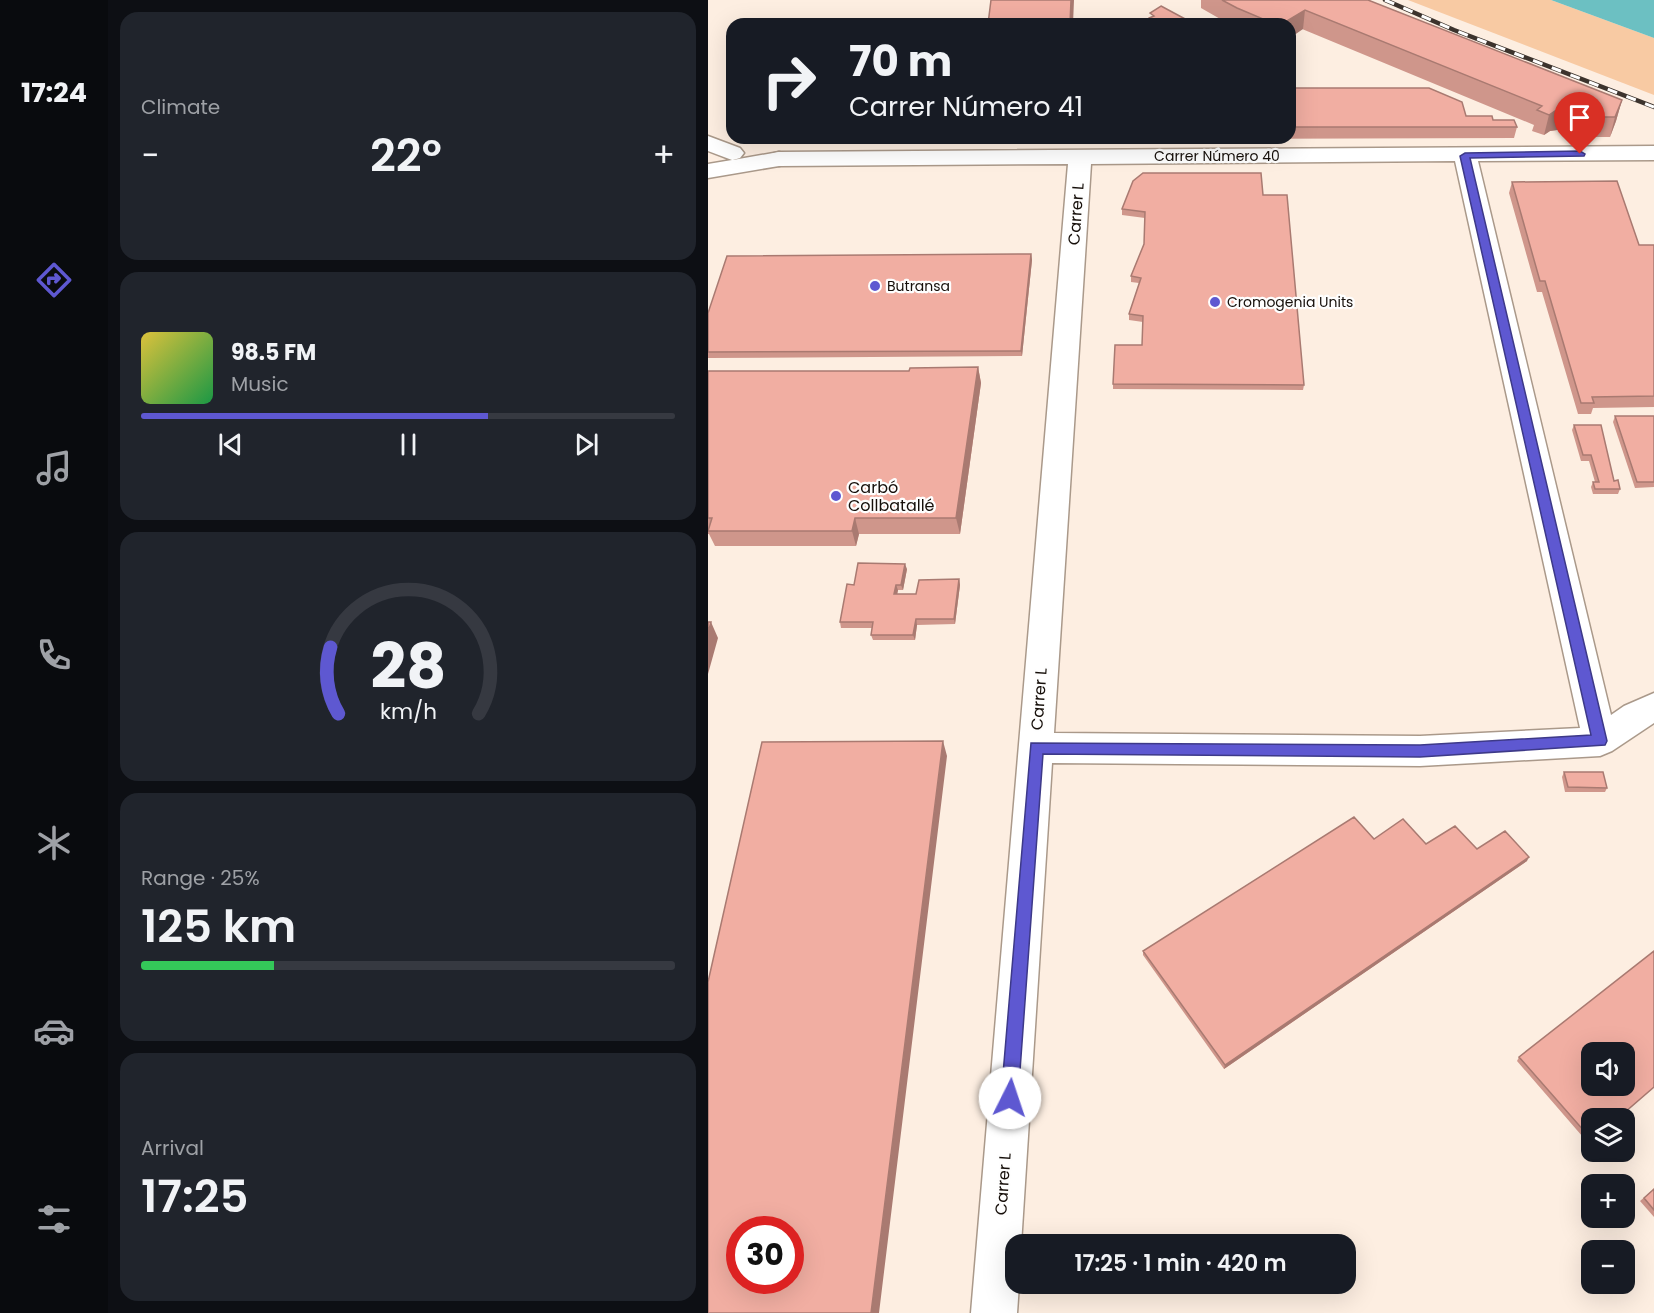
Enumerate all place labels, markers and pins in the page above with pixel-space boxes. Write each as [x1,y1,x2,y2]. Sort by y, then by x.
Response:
pin [1554,92,1605,154]
place label: Butransa [887,276,950,296]
marker: Butransa [868,279,882,293]
place label: Cromogenia Units [1227,292,1353,312]
marker: Cromogenia Units [1208,295,1222,309]
place label: Carbó Collbatallé [848,476,935,517]
marker: Carbó Collbatallé [829,489,843,503]

